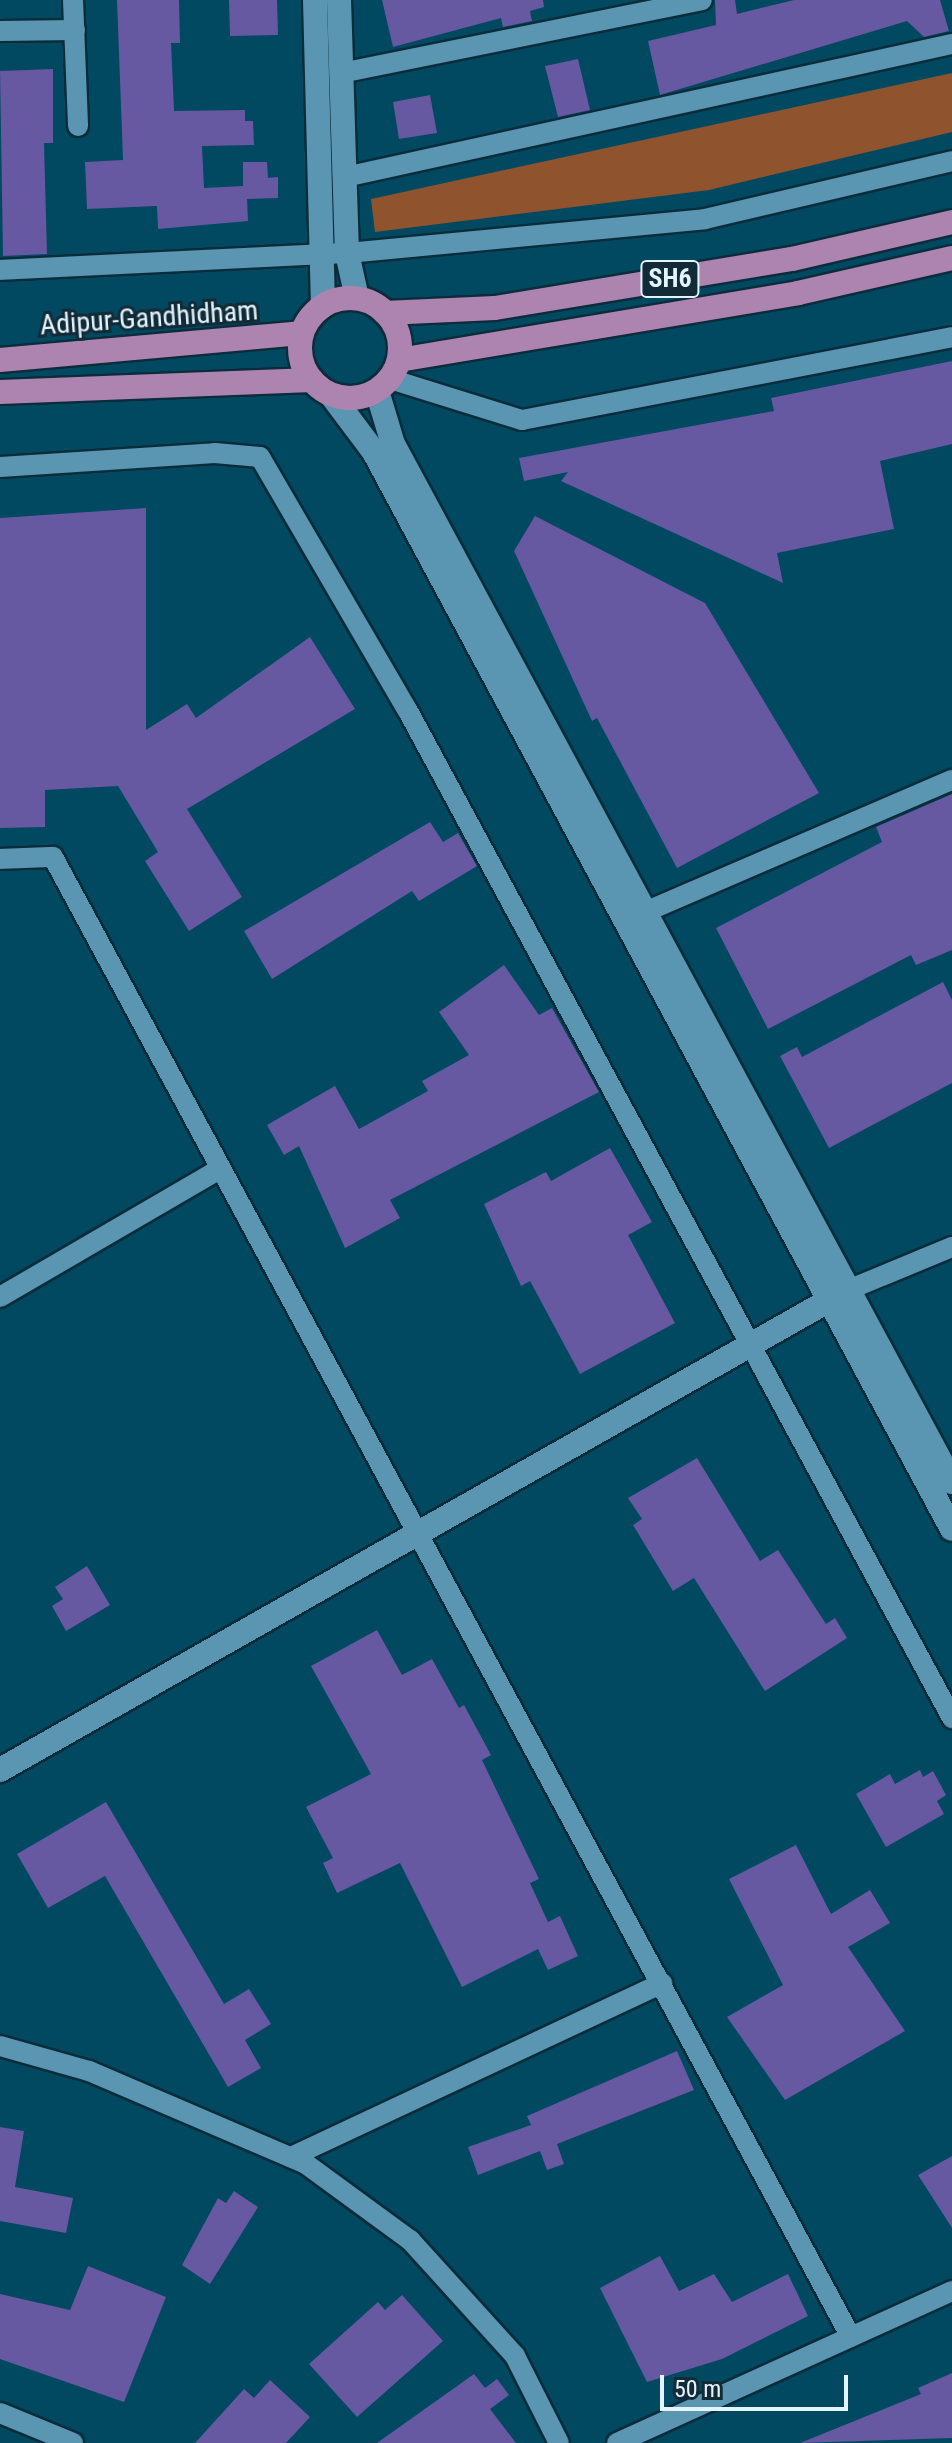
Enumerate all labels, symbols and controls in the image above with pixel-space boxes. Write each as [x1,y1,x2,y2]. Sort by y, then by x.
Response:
road number: SH6 [640,257,700,301]
street label: Adipur-Gandhidham [39,294,259,342]
scale bar [664,2359,852,2409]
text: 50 m [674,2375,721,2403]

